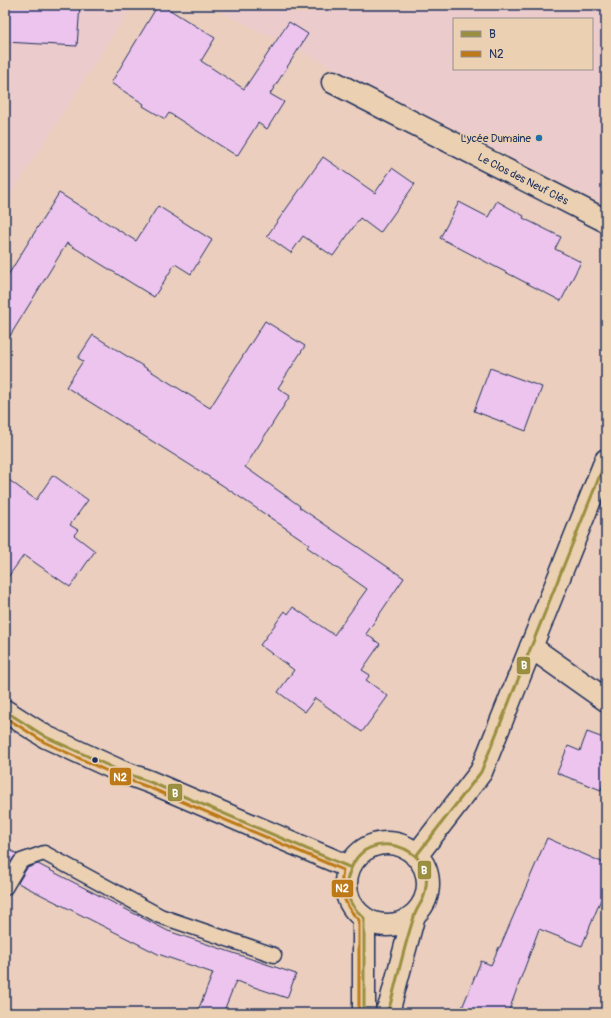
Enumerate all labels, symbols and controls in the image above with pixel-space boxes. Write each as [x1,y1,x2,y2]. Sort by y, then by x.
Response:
legend [453,18,593,70]
text: B [489,27,496,42]
text: N2 [489,47,504,62]
place label: Lycée Dumaine [461,132,532,145]
marker: Lycée Dumaine [534,133,544,143]
street label: Le Clos des Neuf Clés [475,150,571,208]
line badge: B [516,656,531,675]
text: B [521,659,527,672]
unlabelled marker [90,755,100,765]
line badge: N2 [109,767,132,786]
text: N2 [113,771,127,784]
line badge: B [167,783,183,802]
text: B [172,787,178,800]
line badge: B [417,860,432,880]
text: B [421,864,427,877]
line badge: N2 [331,879,354,898]
text: N2 [335,882,349,895]

